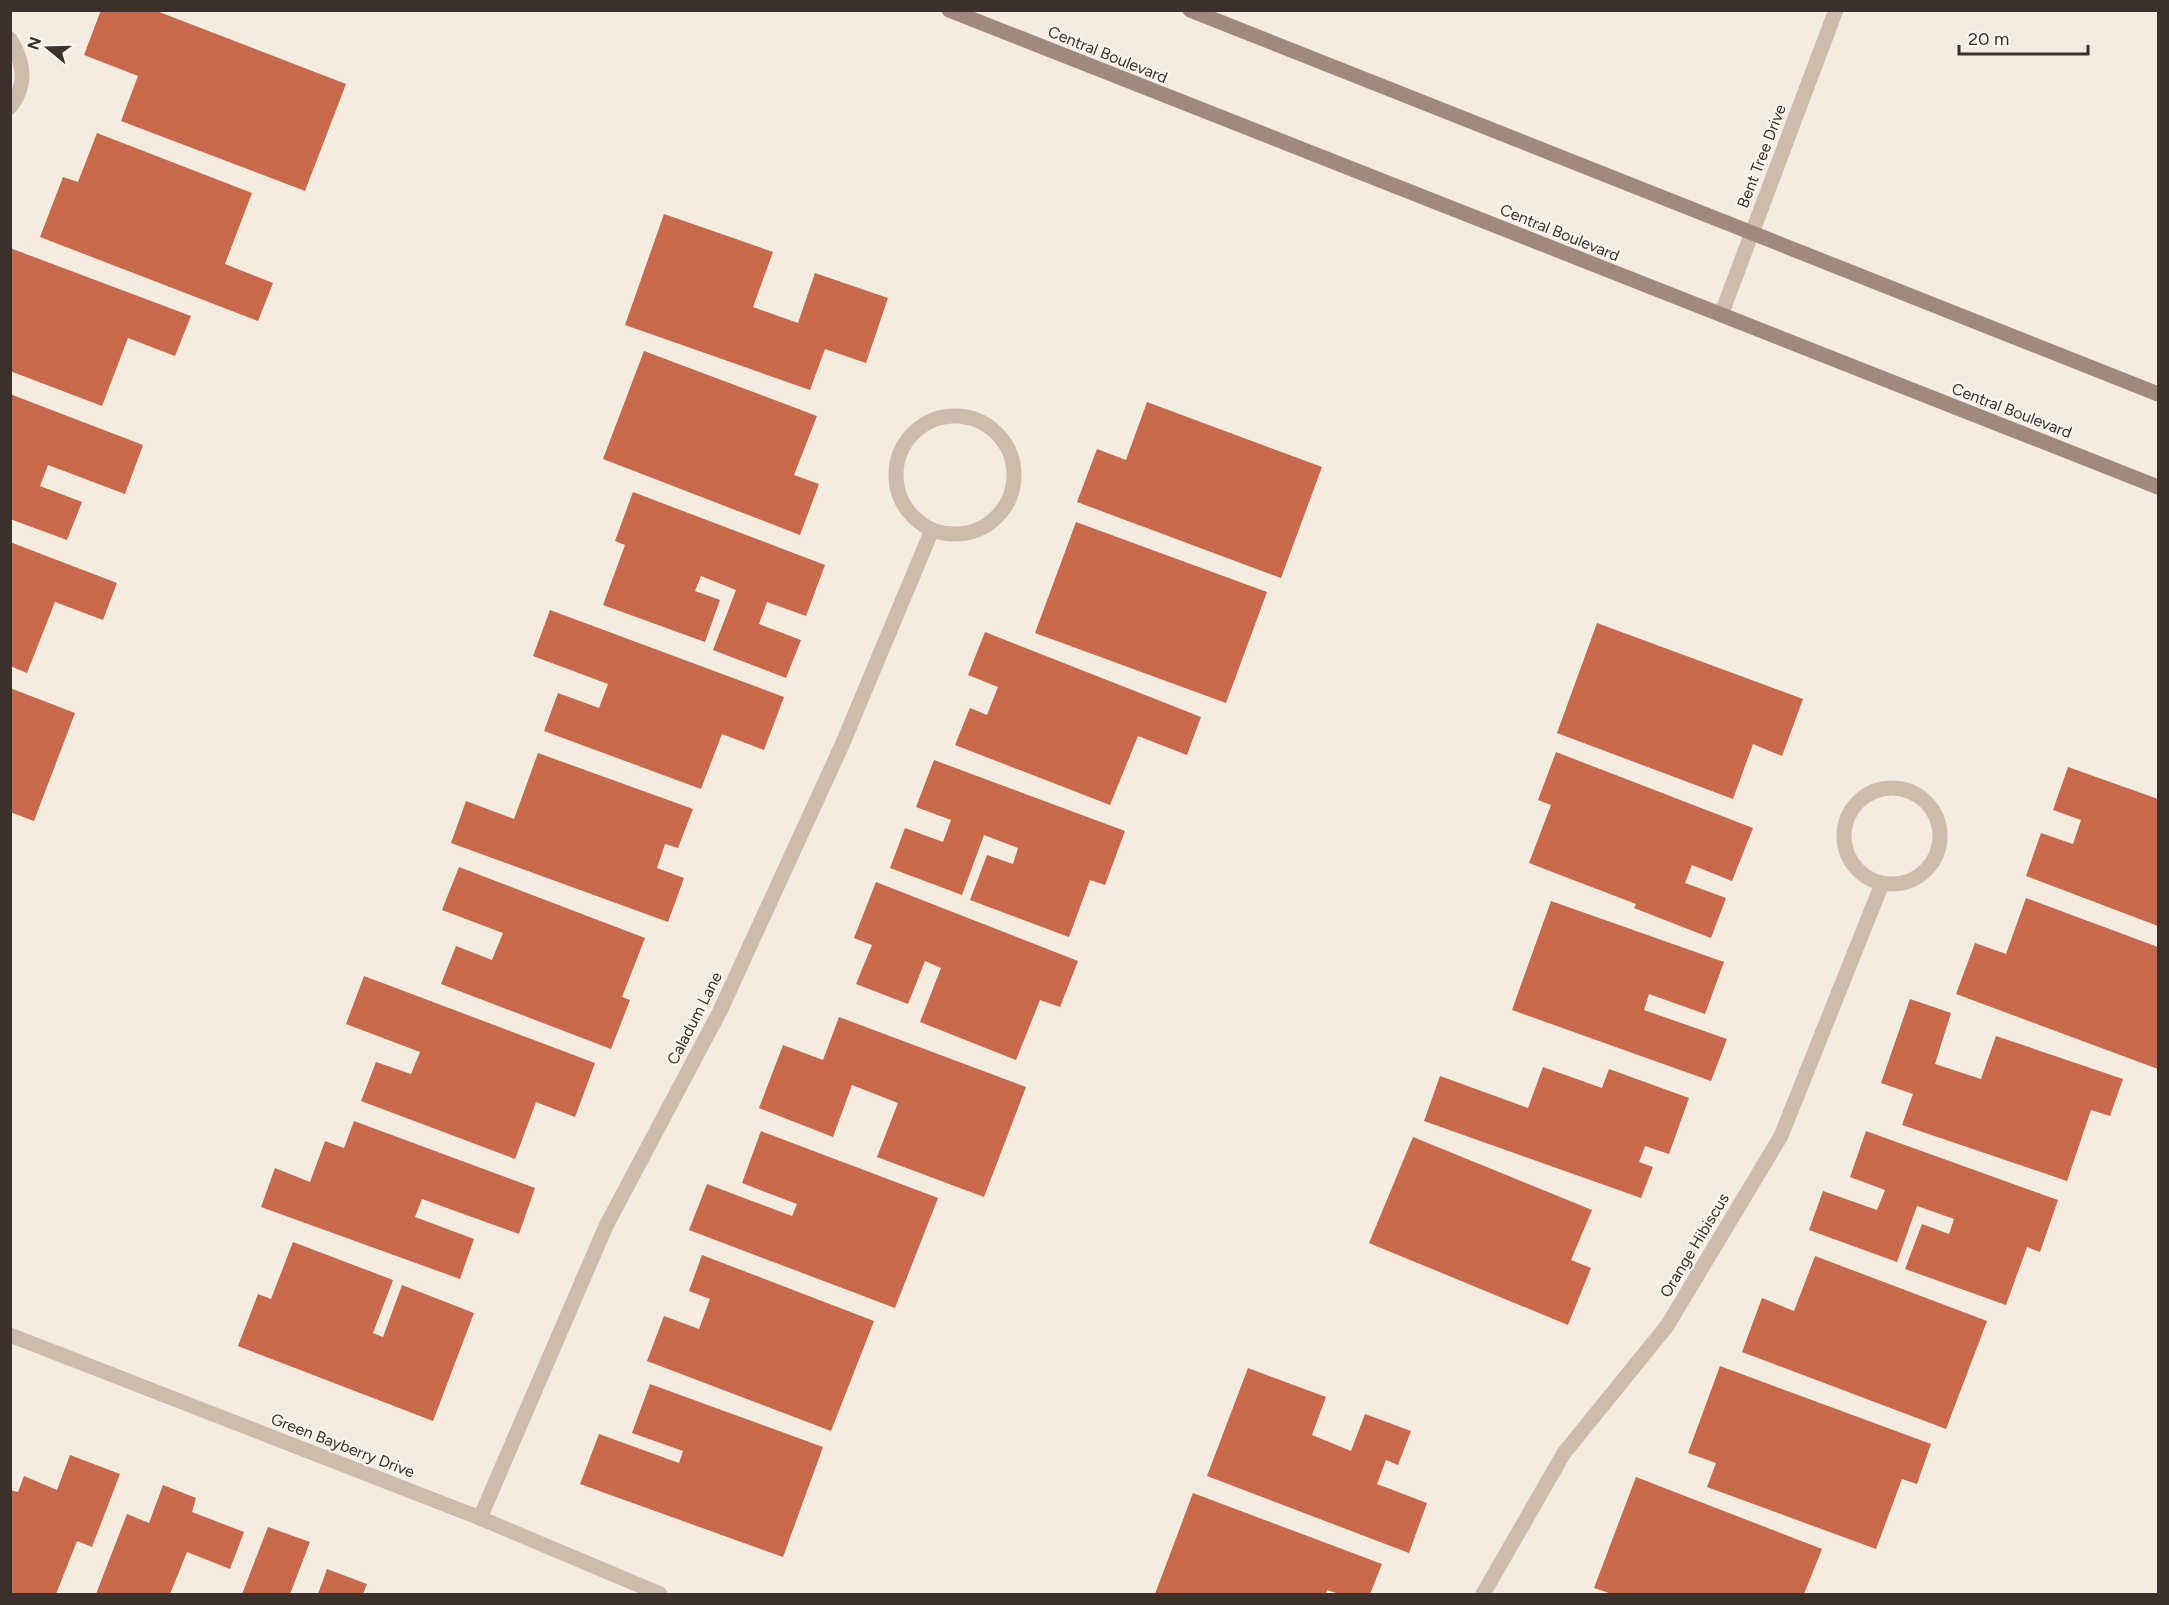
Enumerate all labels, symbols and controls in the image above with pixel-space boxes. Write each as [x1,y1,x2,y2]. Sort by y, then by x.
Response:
north arrow [18,18,78,78]
scale bar [1959,18,2088,56]
street label: Central Boulevard [1045,22,1170,87]
text: 20 m [1968,28,2009,50]
text: N [23,34,45,52]
street label: Bent Tree Drive [1733,101,1790,211]
street label: Central Boulevard [1497,200,1622,265]
street label: Central Boulevard [1949,379,2075,442]
street label: Caladum Lane [663,969,726,1068]
street label: Orange Hibiscus [1656,1190,1733,1301]
street label: Green Bayberry Drive [268,1409,418,1482]

